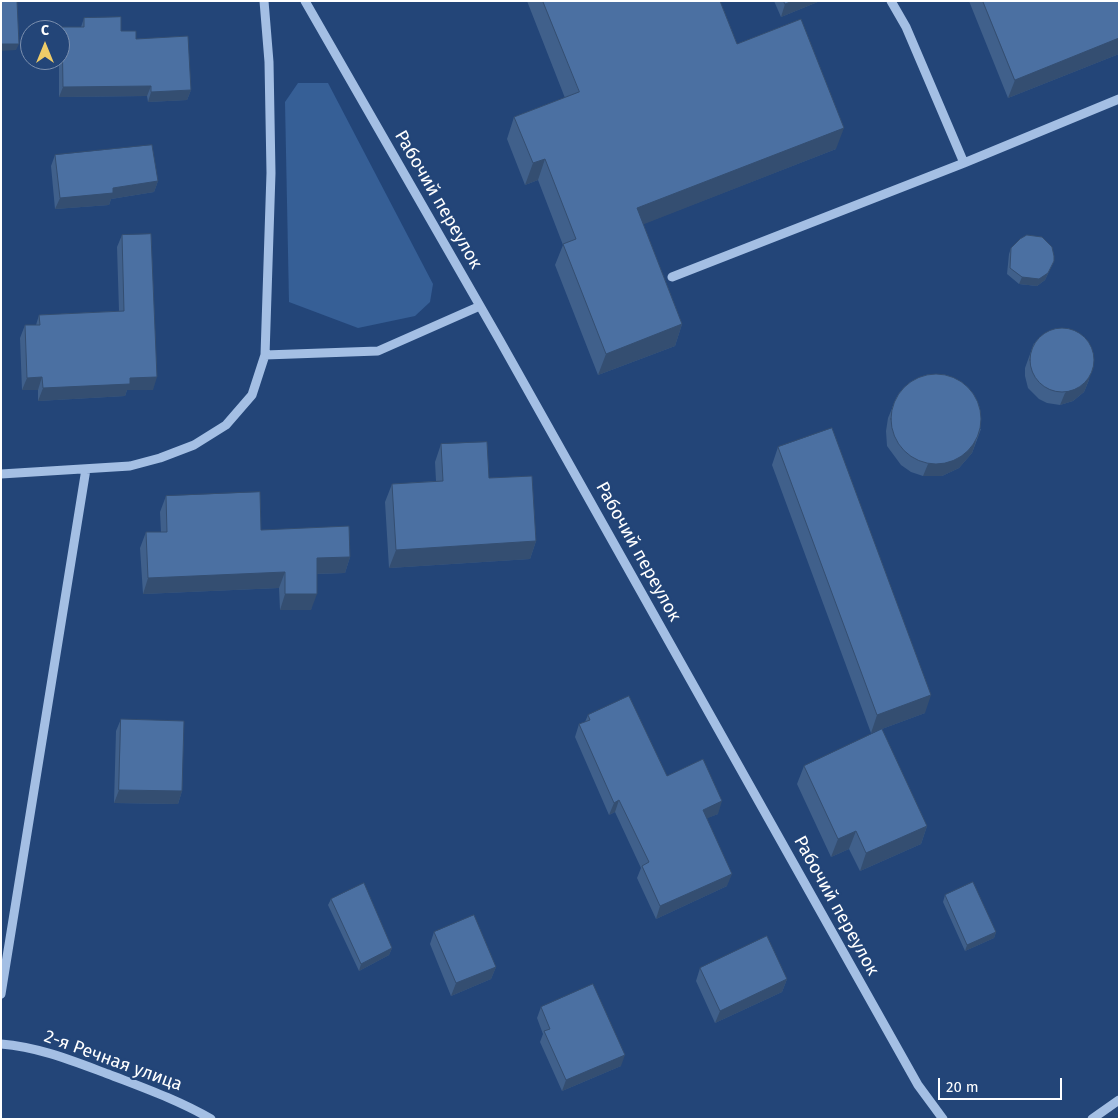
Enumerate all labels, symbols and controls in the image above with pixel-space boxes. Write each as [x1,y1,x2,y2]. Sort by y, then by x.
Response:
north arrow [20,20,70,70]
text: С [41,22,49,39]
street label: Рабочий переулок [390,127,486,273]
street label: Рабочий переулок [591,478,685,626]
street label: Рабочий переулок [789,832,883,980]
street label: 2-я Речная улица [41,1026,185,1096]
scale bar [940,1068,1064,1100]
text: 20 m [946,1078,979,1096]

